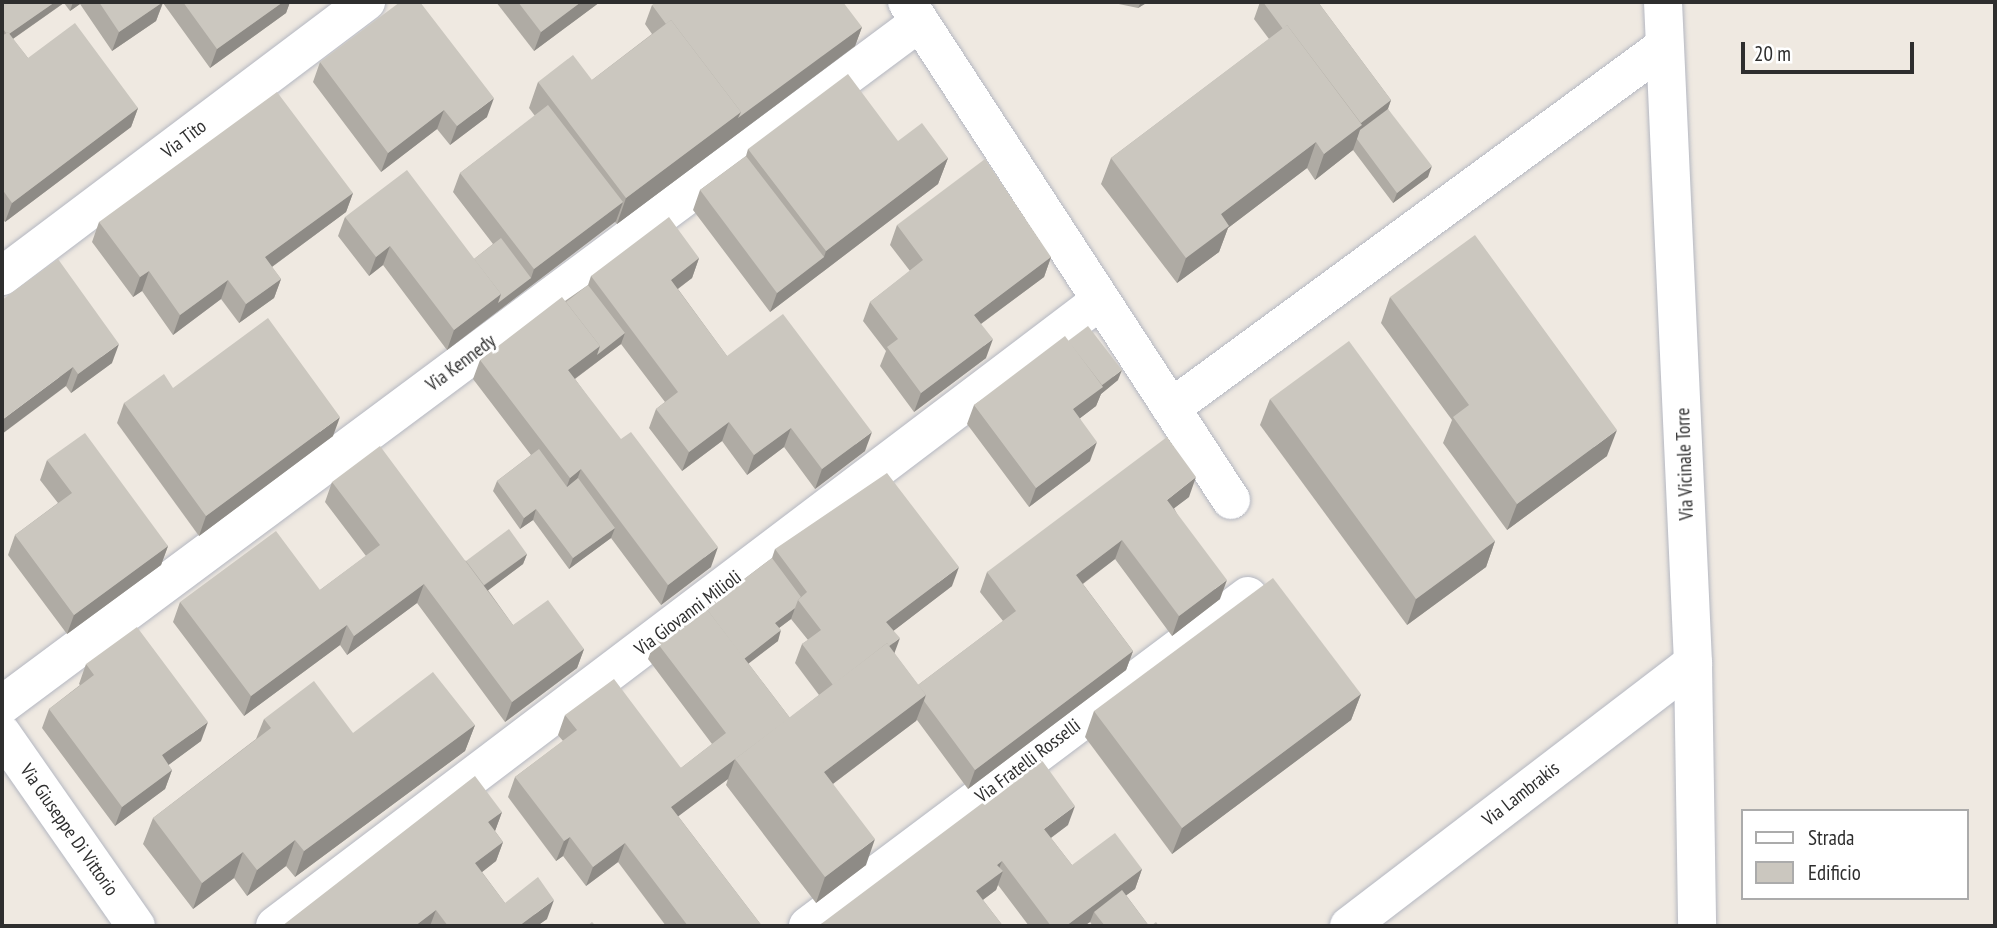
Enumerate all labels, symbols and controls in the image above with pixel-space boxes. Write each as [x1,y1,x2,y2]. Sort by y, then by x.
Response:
scale bar [1745,28,1918,72]
text: 20 m [1754,40,1791,67]
street label: Via Tito [157,115,211,163]
street label: Via Kennedy [422,330,500,396]
street label: Via Vicinale Torre [1672,407,1698,521]
street label: Via Giovanni Milioli [630,566,746,660]
street label: Via Fratelli Rosselli [971,714,1085,808]
street label: Via Lambrakis [1478,757,1564,831]
street label: Via Giuseppe Di Vittorio [15,760,123,900]
legend [1742,809,1969,900]
text: Strada [1808,824,1854,851]
text: Edificio [1808,859,1861,886]

